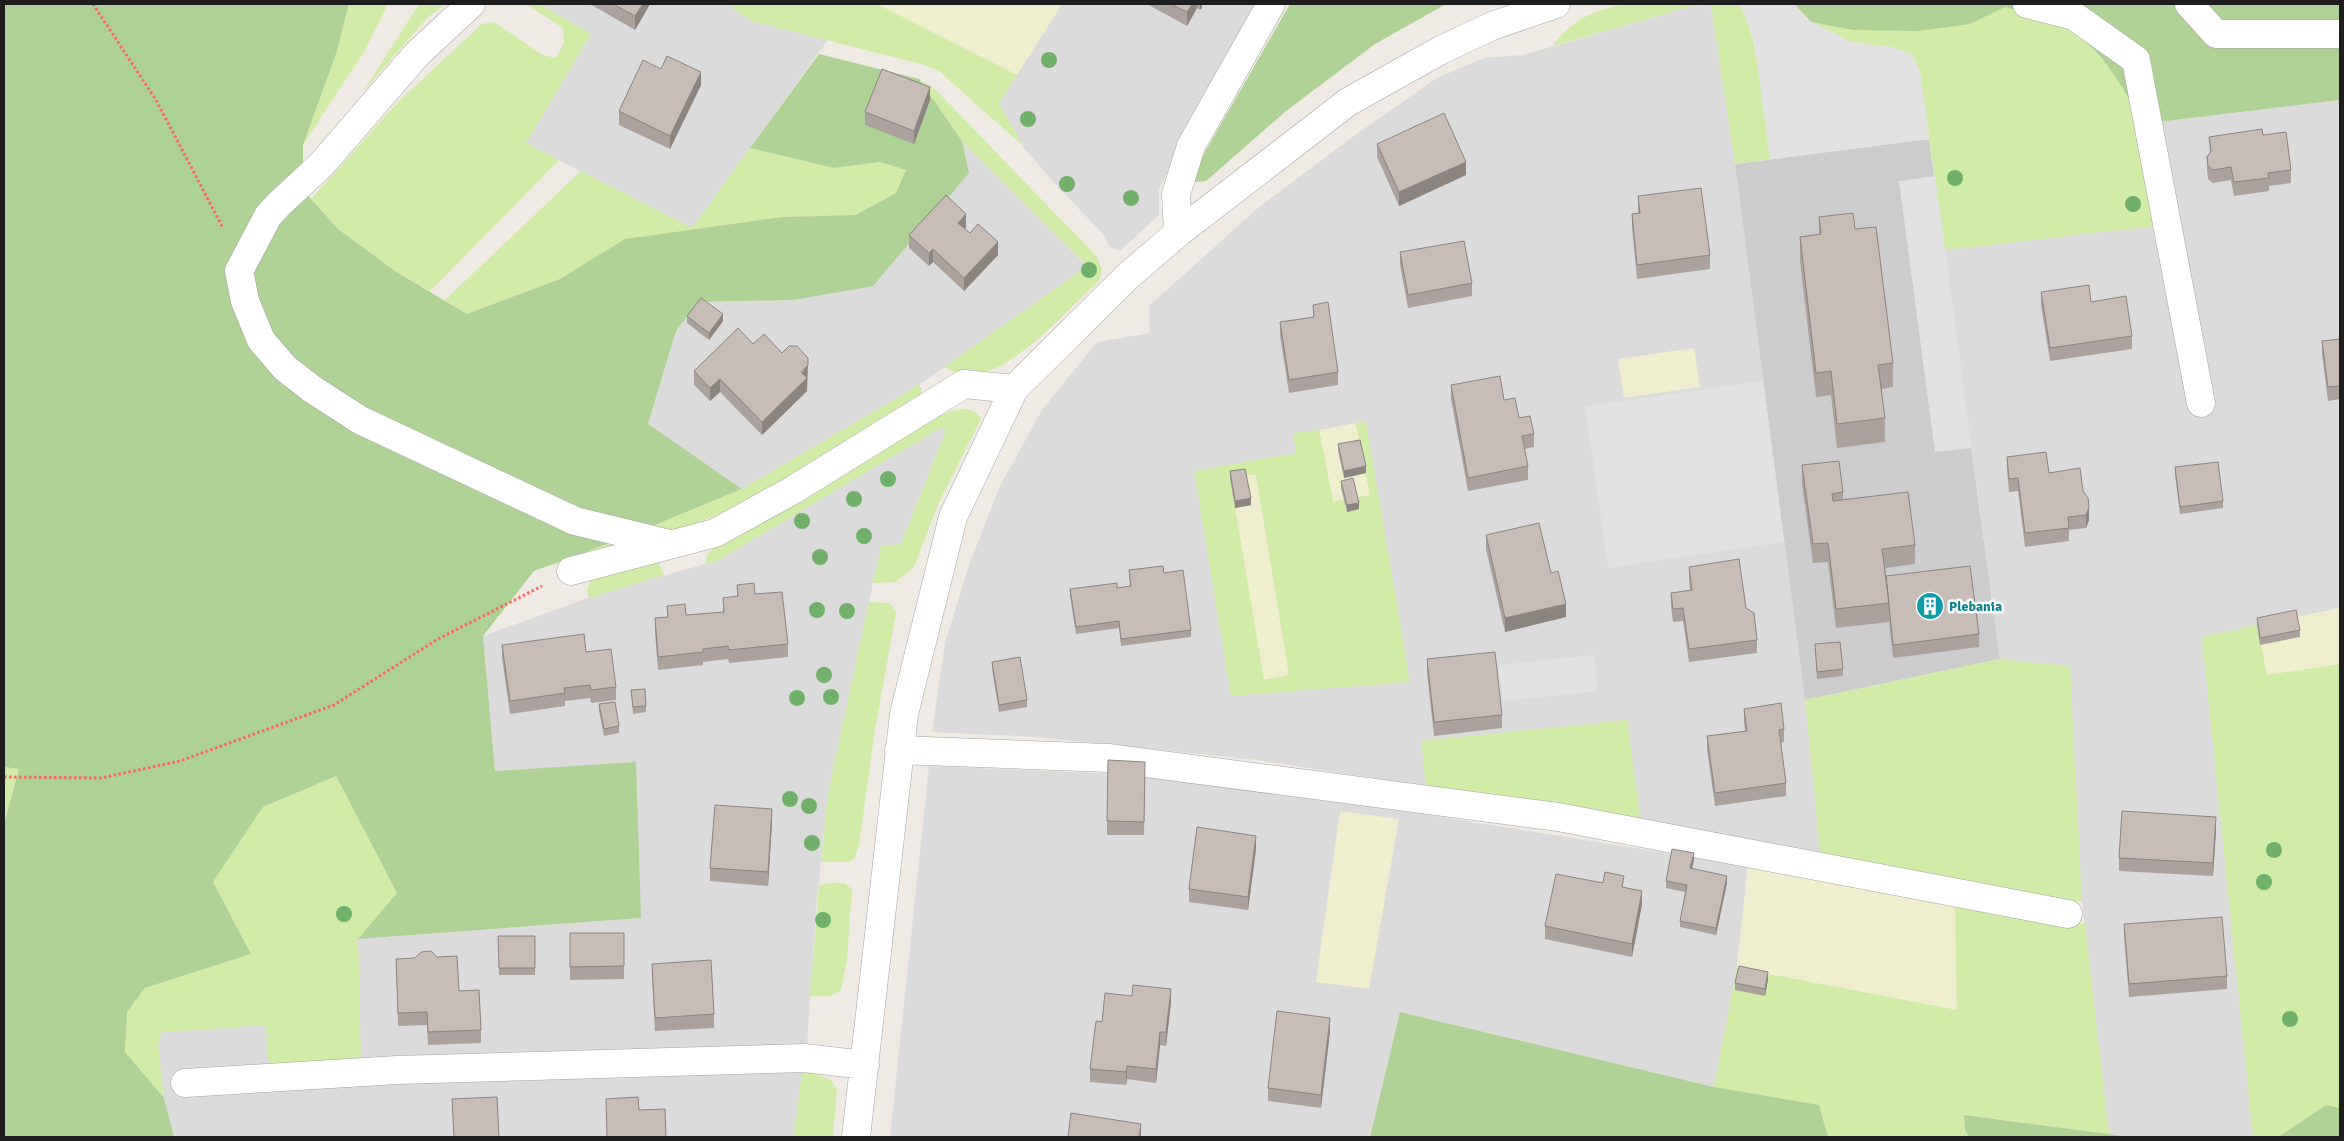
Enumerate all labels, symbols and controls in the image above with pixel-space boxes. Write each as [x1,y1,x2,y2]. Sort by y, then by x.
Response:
building icon: Plebania [1915,591,1945,621]
place label: Plebania [1949,598,2002,615]

